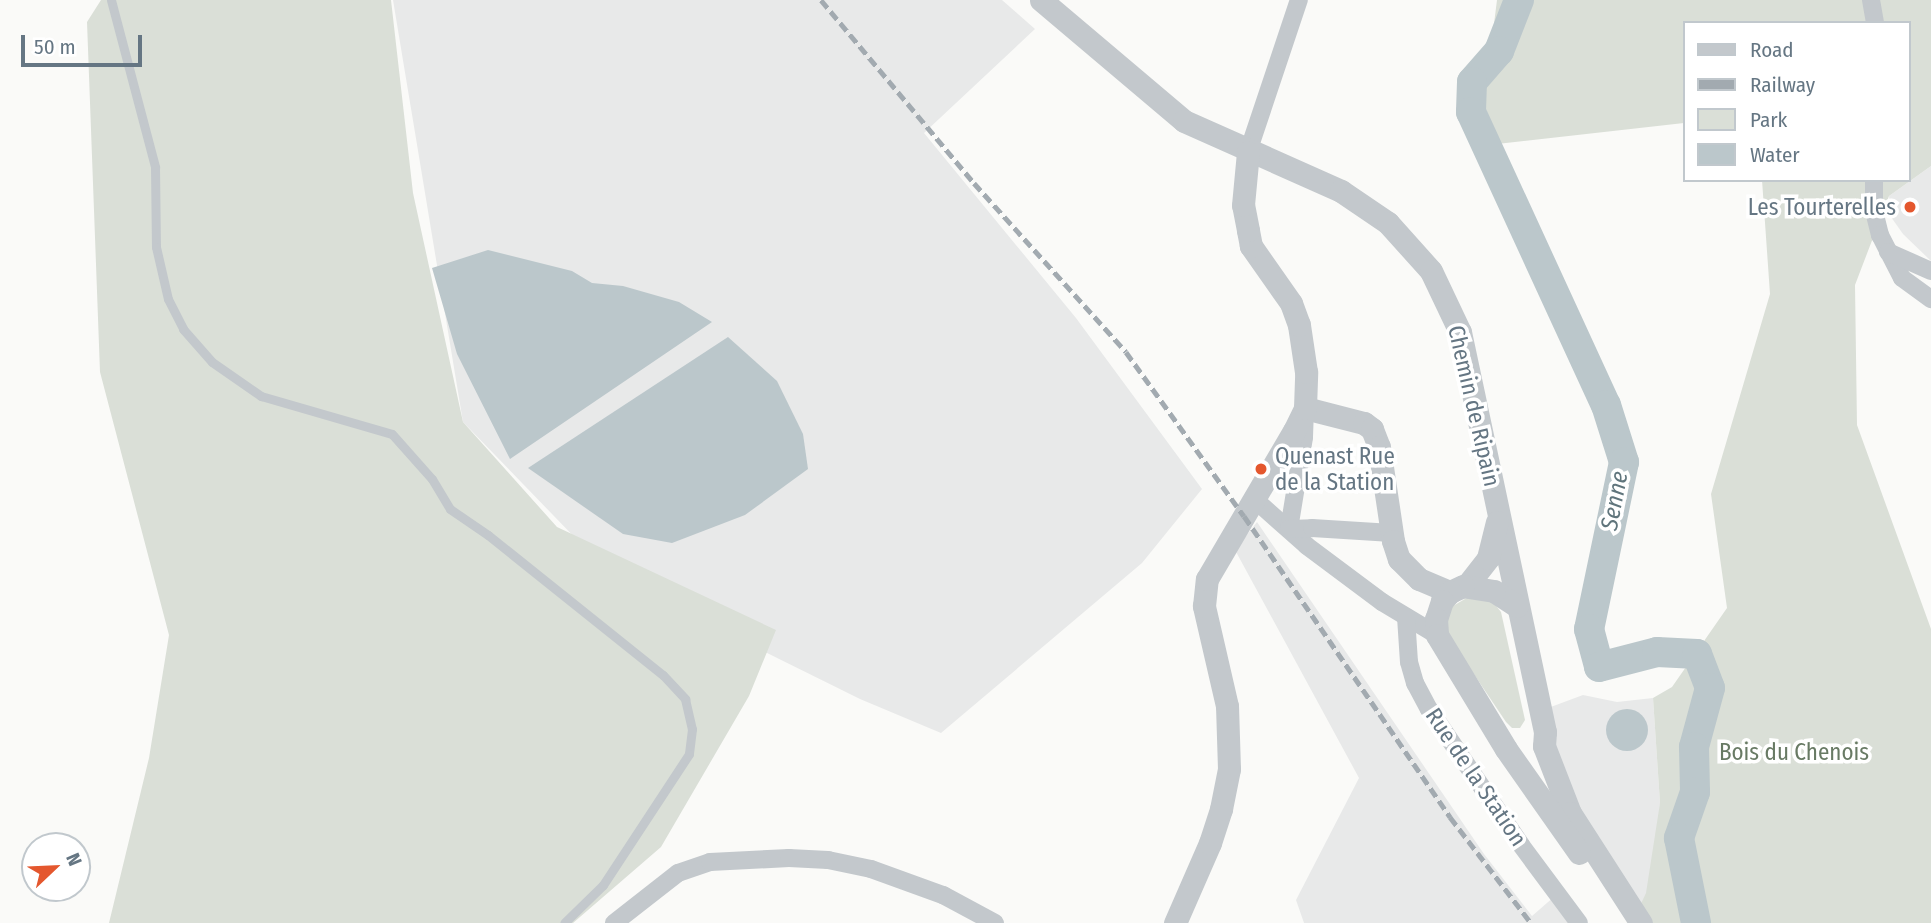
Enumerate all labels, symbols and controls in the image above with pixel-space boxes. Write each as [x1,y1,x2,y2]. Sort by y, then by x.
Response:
scale bar [24,21,145,65]
legend [1682,21,1910,182]
text: 50 m [34,34,76,60]
text: Road [1750,37,1794,63]
text: Railway [1750,72,1815,98]
text: Park [1750,107,1787,133]
text: Water [1750,142,1800,168]
place label: Les Tourterelles [1748,193,1896,221]
marker: Les Tourterelles [1902,199,1918,215]
street label: Chemin de Ripain [1442,323,1506,489]
place label: Quenast Rue de la Station [1275,442,1395,496]
marker: Quenast Rue de la Station [1253,461,1269,477]
water label: Senne [1595,469,1635,533]
street label: Rue de la Station [1420,703,1532,851]
park label: Bois du Chenois [1719,738,1869,766]
north arrow [21,832,91,902]
text: N [61,850,87,869]

